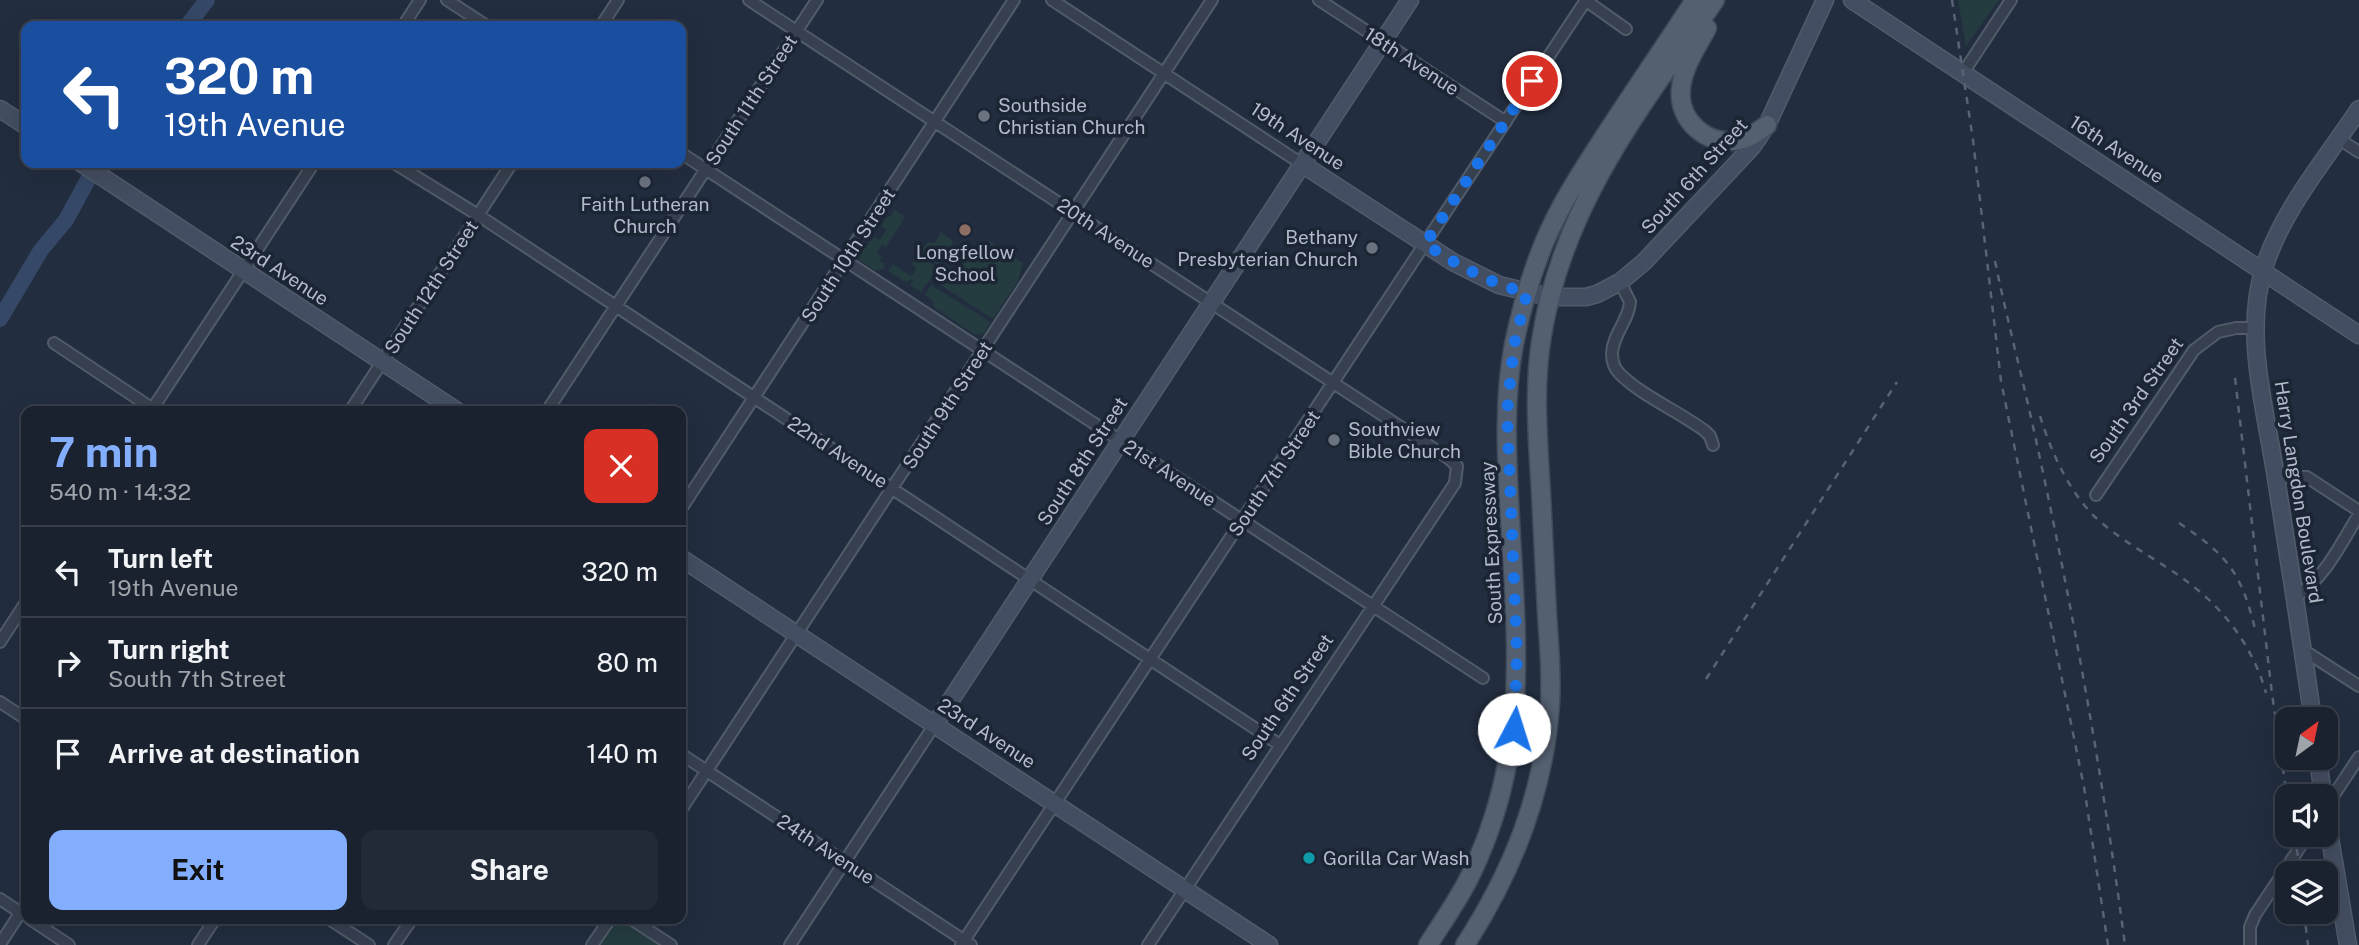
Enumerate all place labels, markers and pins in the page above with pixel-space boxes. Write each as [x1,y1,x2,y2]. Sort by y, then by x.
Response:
pin [1502,51,1562,111]
place label: Southside Christian Church [998,94,1145,138]
marker: Southside Christian Church [976,108,992,124]
marker: Faith Lutheran Church [637,174,653,190]
place label: Faith Lutheran Church [581,193,709,237]
marker: Longfellow School [957,222,973,238]
place label: Bethany Presbyterian Church [1177,226,1358,270]
marker: Bethany Presbyterian Church [1364,240,1380,256]
place label: Longfellow School [916,241,1015,285]
place label: Southview Bible Church [1348,418,1461,462]
marker: Southview Bible Church [1326,432,1342,448]
place label: Gorilla Car Wash [1323,847,1470,869]
marker: Gorilla Car Wash [1301,850,1317,866]

